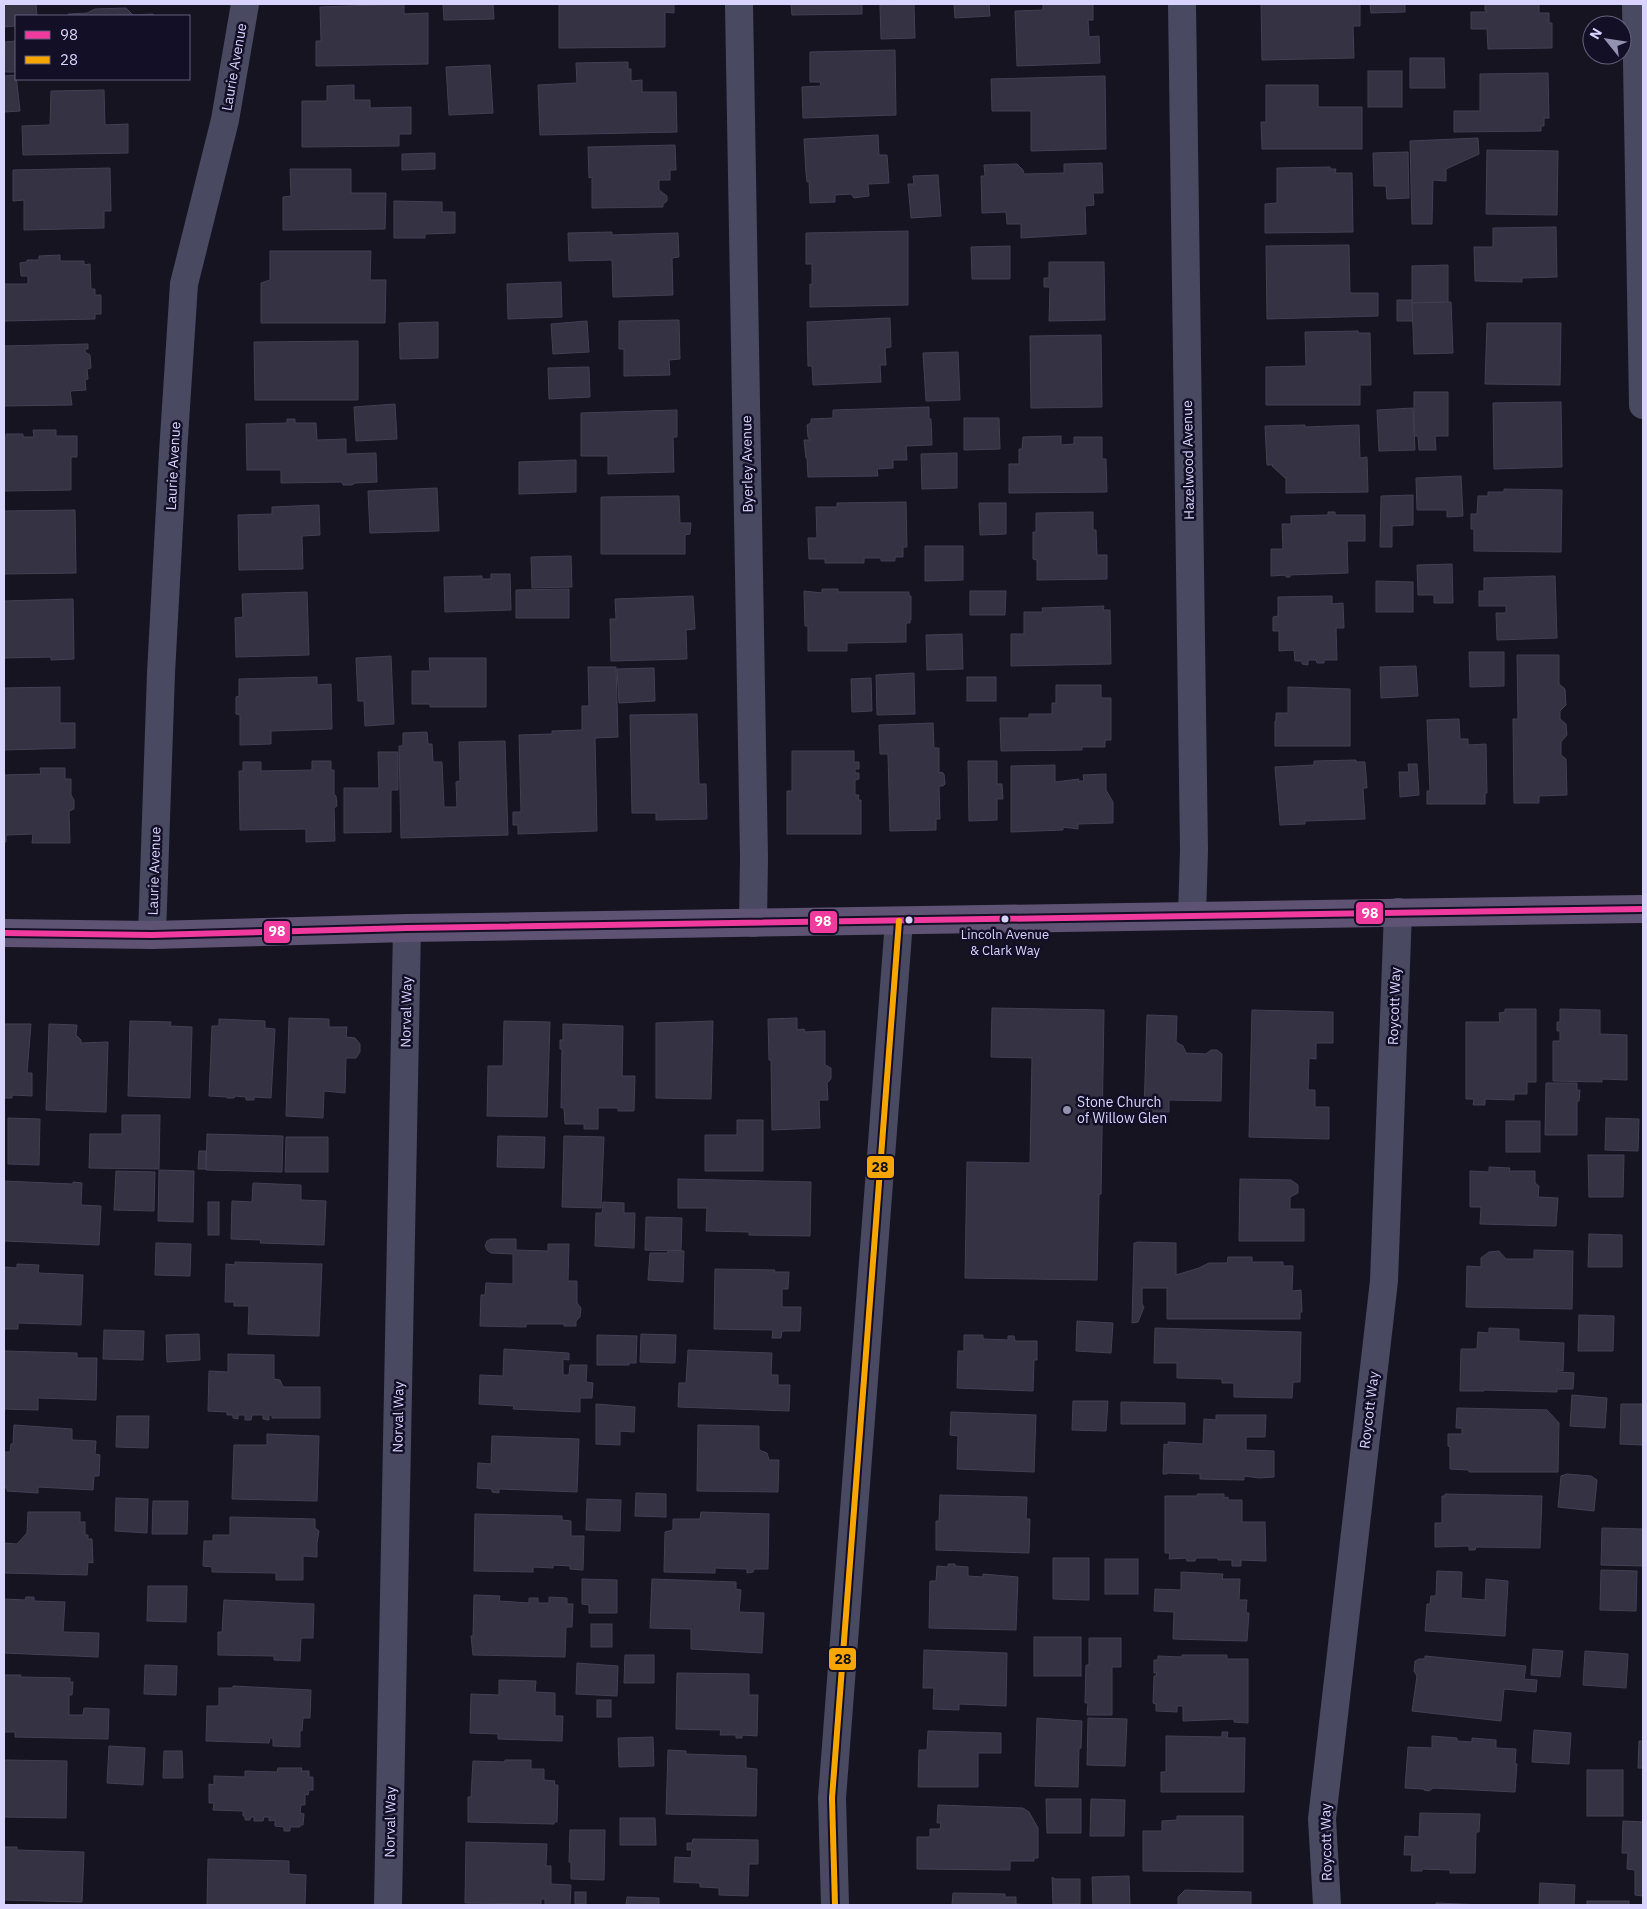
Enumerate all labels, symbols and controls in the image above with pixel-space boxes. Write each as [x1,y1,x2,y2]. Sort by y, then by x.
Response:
legend [15,15,190,80]
north arrow [1582,15,1632,65]
street label: Laurie Avenue [217,21,251,112]
text: 98 [60,25,78,44]
text: N [1585,25,1606,42]
text: 28 [60,50,78,69]
street label: Hazelwood Avenue [1178,400,1198,520]
street label: Byerley Avenue [737,415,757,513]
street label: Laurie Avenue [162,421,184,511]
street label: Laurie Avenue [143,826,165,916]
line badge: 98 [1355,901,1384,925]
text: 98 [1362,904,1378,922]
line badge: 98 [809,910,838,934]
text: 98 [815,912,831,930]
marker: Lincoln Avenue & Clark Way [1000,914,1010,924]
unlabelled marker [904,915,914,925]
line badge: 98 [263,920,291,944]
text: 98 [269,922,285,940]
place label: Lincoln Avenue & Clark Way [961,926,1049,959]
street label: Roycott Way [1384,967,1404,1045]
street label: Norval Way [396,976,416,1048]
place label: Stone Church of Willow Glen [1077,1093,1167,1127]
marker: Stone Church of Willow Glen [1061,1104,1073,1116]
line badge: 28 [866,1155,895,1179]
text: 28 [872,1158,888,1176]
street label: Roycott Way [1355,1370,1383,1450]
street label: Norval Way [388,1381,408,1453]
line badge: 28 [828,1647,857,1671]
text: 28 [835,1650,851,1668]
street label: Norval Way [380,1786,400,1858]
street label: Roycott Way [1316,1803,1336,1881]

